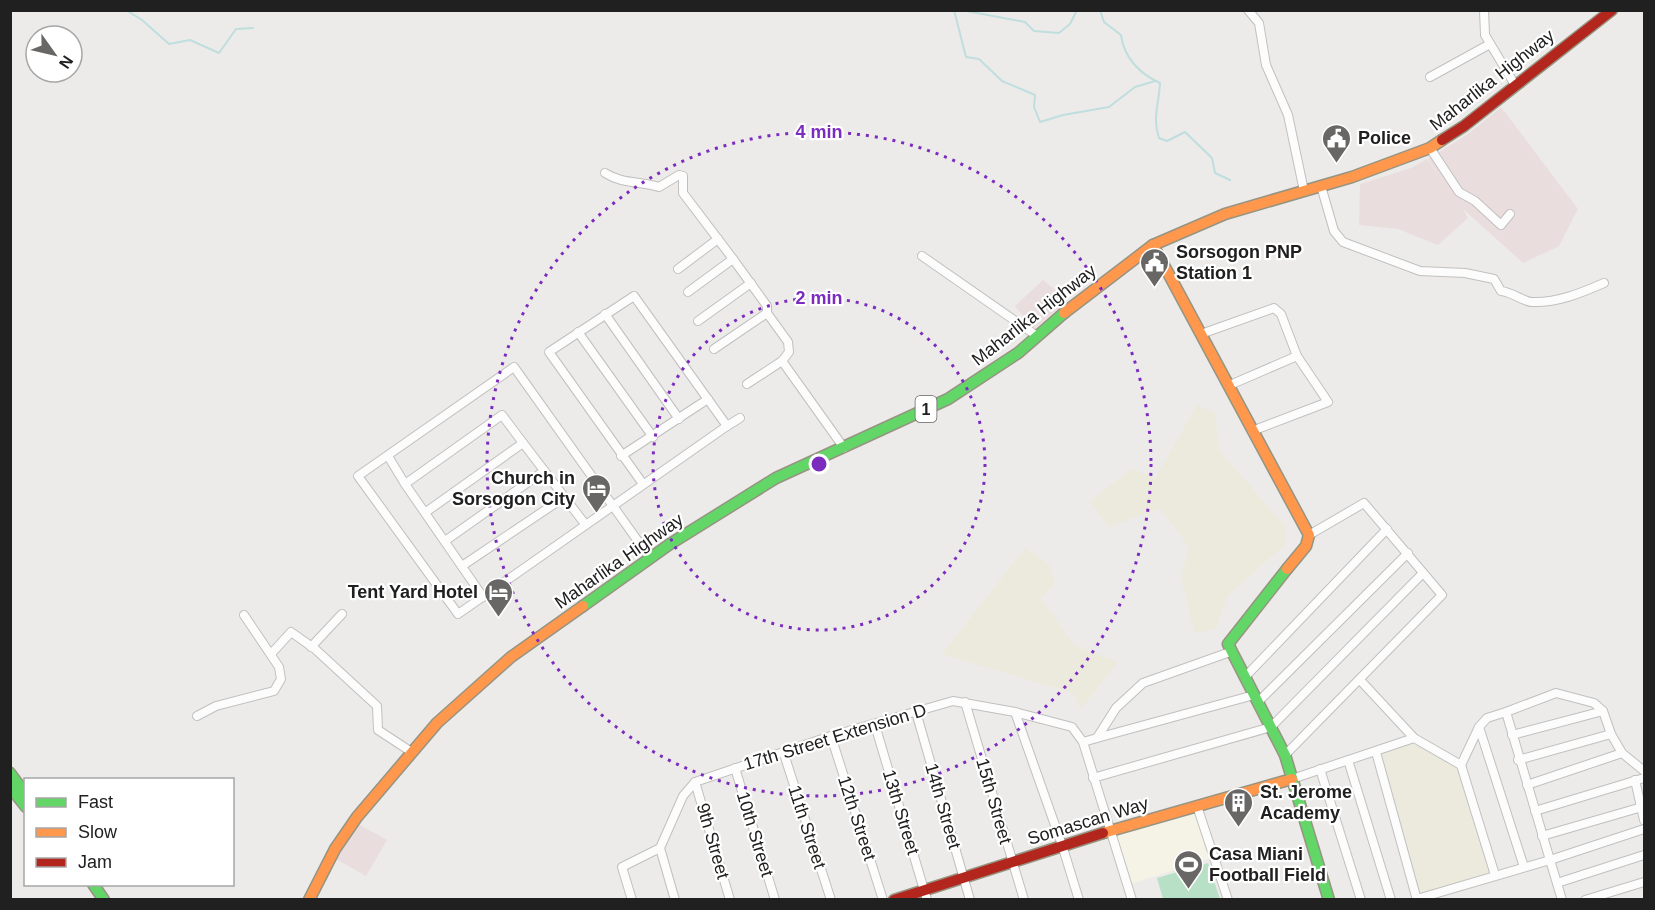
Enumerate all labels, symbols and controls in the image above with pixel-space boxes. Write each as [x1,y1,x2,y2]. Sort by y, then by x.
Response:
north arrow [24,24,84,84]
street label: Maharlika Highway [1426,25,1558,135]
text: N [56,53,76,72]
text: 4 min [795,122,843,142]
public building icon: Police [1321,122,1353,164]
place label: Police [1358,128,1411,148]
place label: Sorsogon PNP Station 1 [1176,242,1302,283]
public building icon: Sorsogon PNP Station 1 [1139,246,1171,288]
street label: Maharlika Highway [968,260,1100,370]
text: 2 min [795,288,843,308]
road number: 1 [916,396,936,422]
centre of rings [809,454,829,474]
place label: Church in Sorsogon City [452,468,575,509]
hotel icon: Church in Sorsogon City [580,472,612,514]
street label: Maharlika Highway [551,509,687,613]
hotel icon: Tent Yard Hotel [483,576,515,618]
place label: Tent Yard Hotel [348,582,478,602]
street label: 17th Street Extension D [741,700,929,774]
street label: 15th Street [972,756,1016,846]
street label: 14th Street [921,761,965,851]
street label: 13th Street [879,767,923,857]
street label: 12th Street [834,773,880,863]
legend [24,778,234,886]
place label: St. Jerome Academy [1260,782,1352,823]
street label: 11th Street [784,783,830,871]
building icon: St. Jerome Academy [1223,786,1255,828]
street label: 10th Street [733,789,777,879]
text: Fast [78,792,113,812]
street label: Somascan Way [1025,793,1151,849]
street label: 9th Street [693,801,733,881]
text: Slow [78,822,118,842]
place label: Casa Miani Football Field [1209,844,1326,885]
sports icon: Casa Miani Football Field [1172,848,1204,890]
text: Jam [78,852,112,872]

